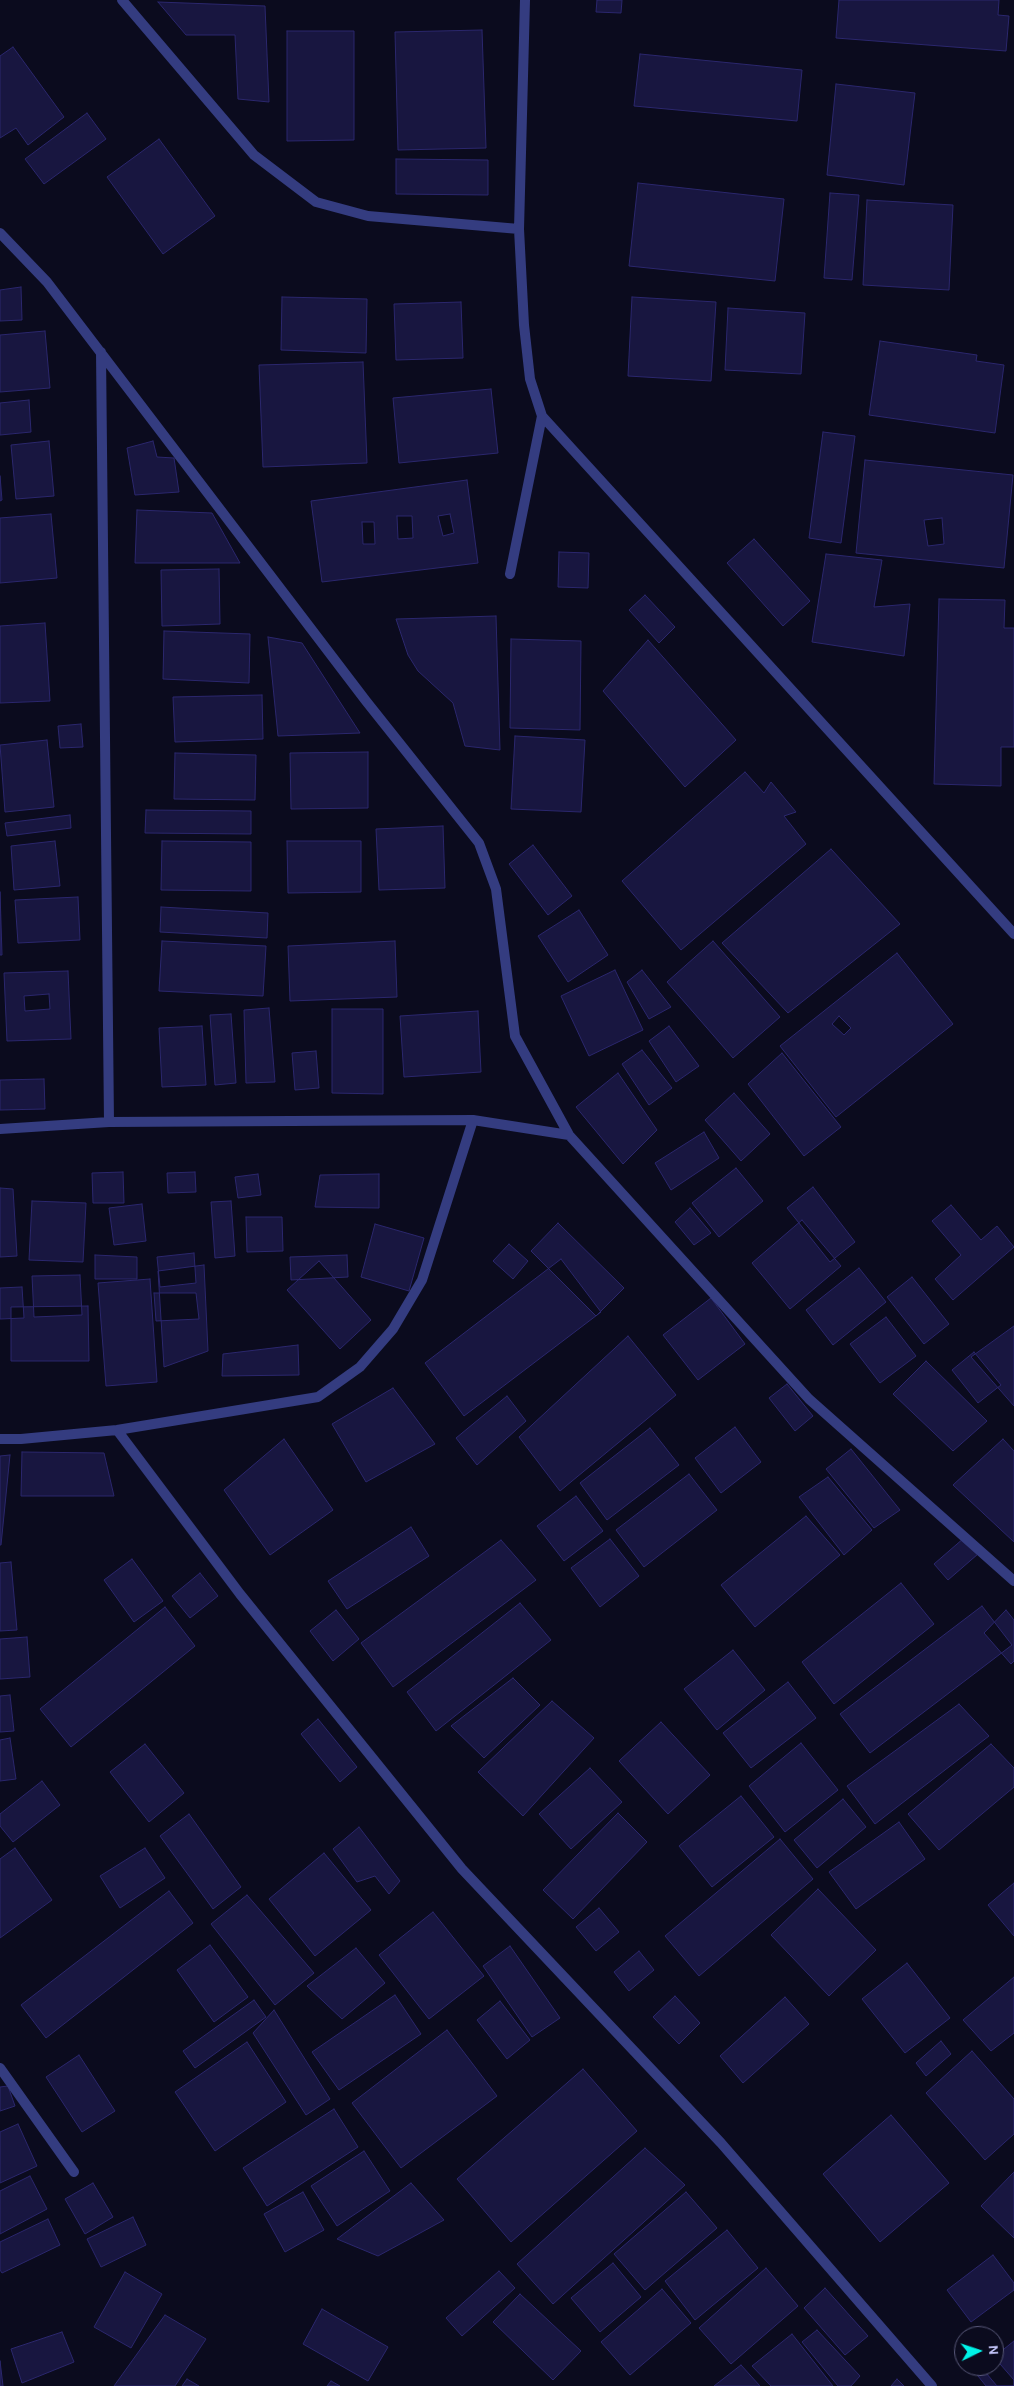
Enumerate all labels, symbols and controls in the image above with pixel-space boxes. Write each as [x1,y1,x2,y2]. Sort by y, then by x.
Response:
north arrow [954,2326,1004,2376]
text: N [985,2344,1002,2356]

